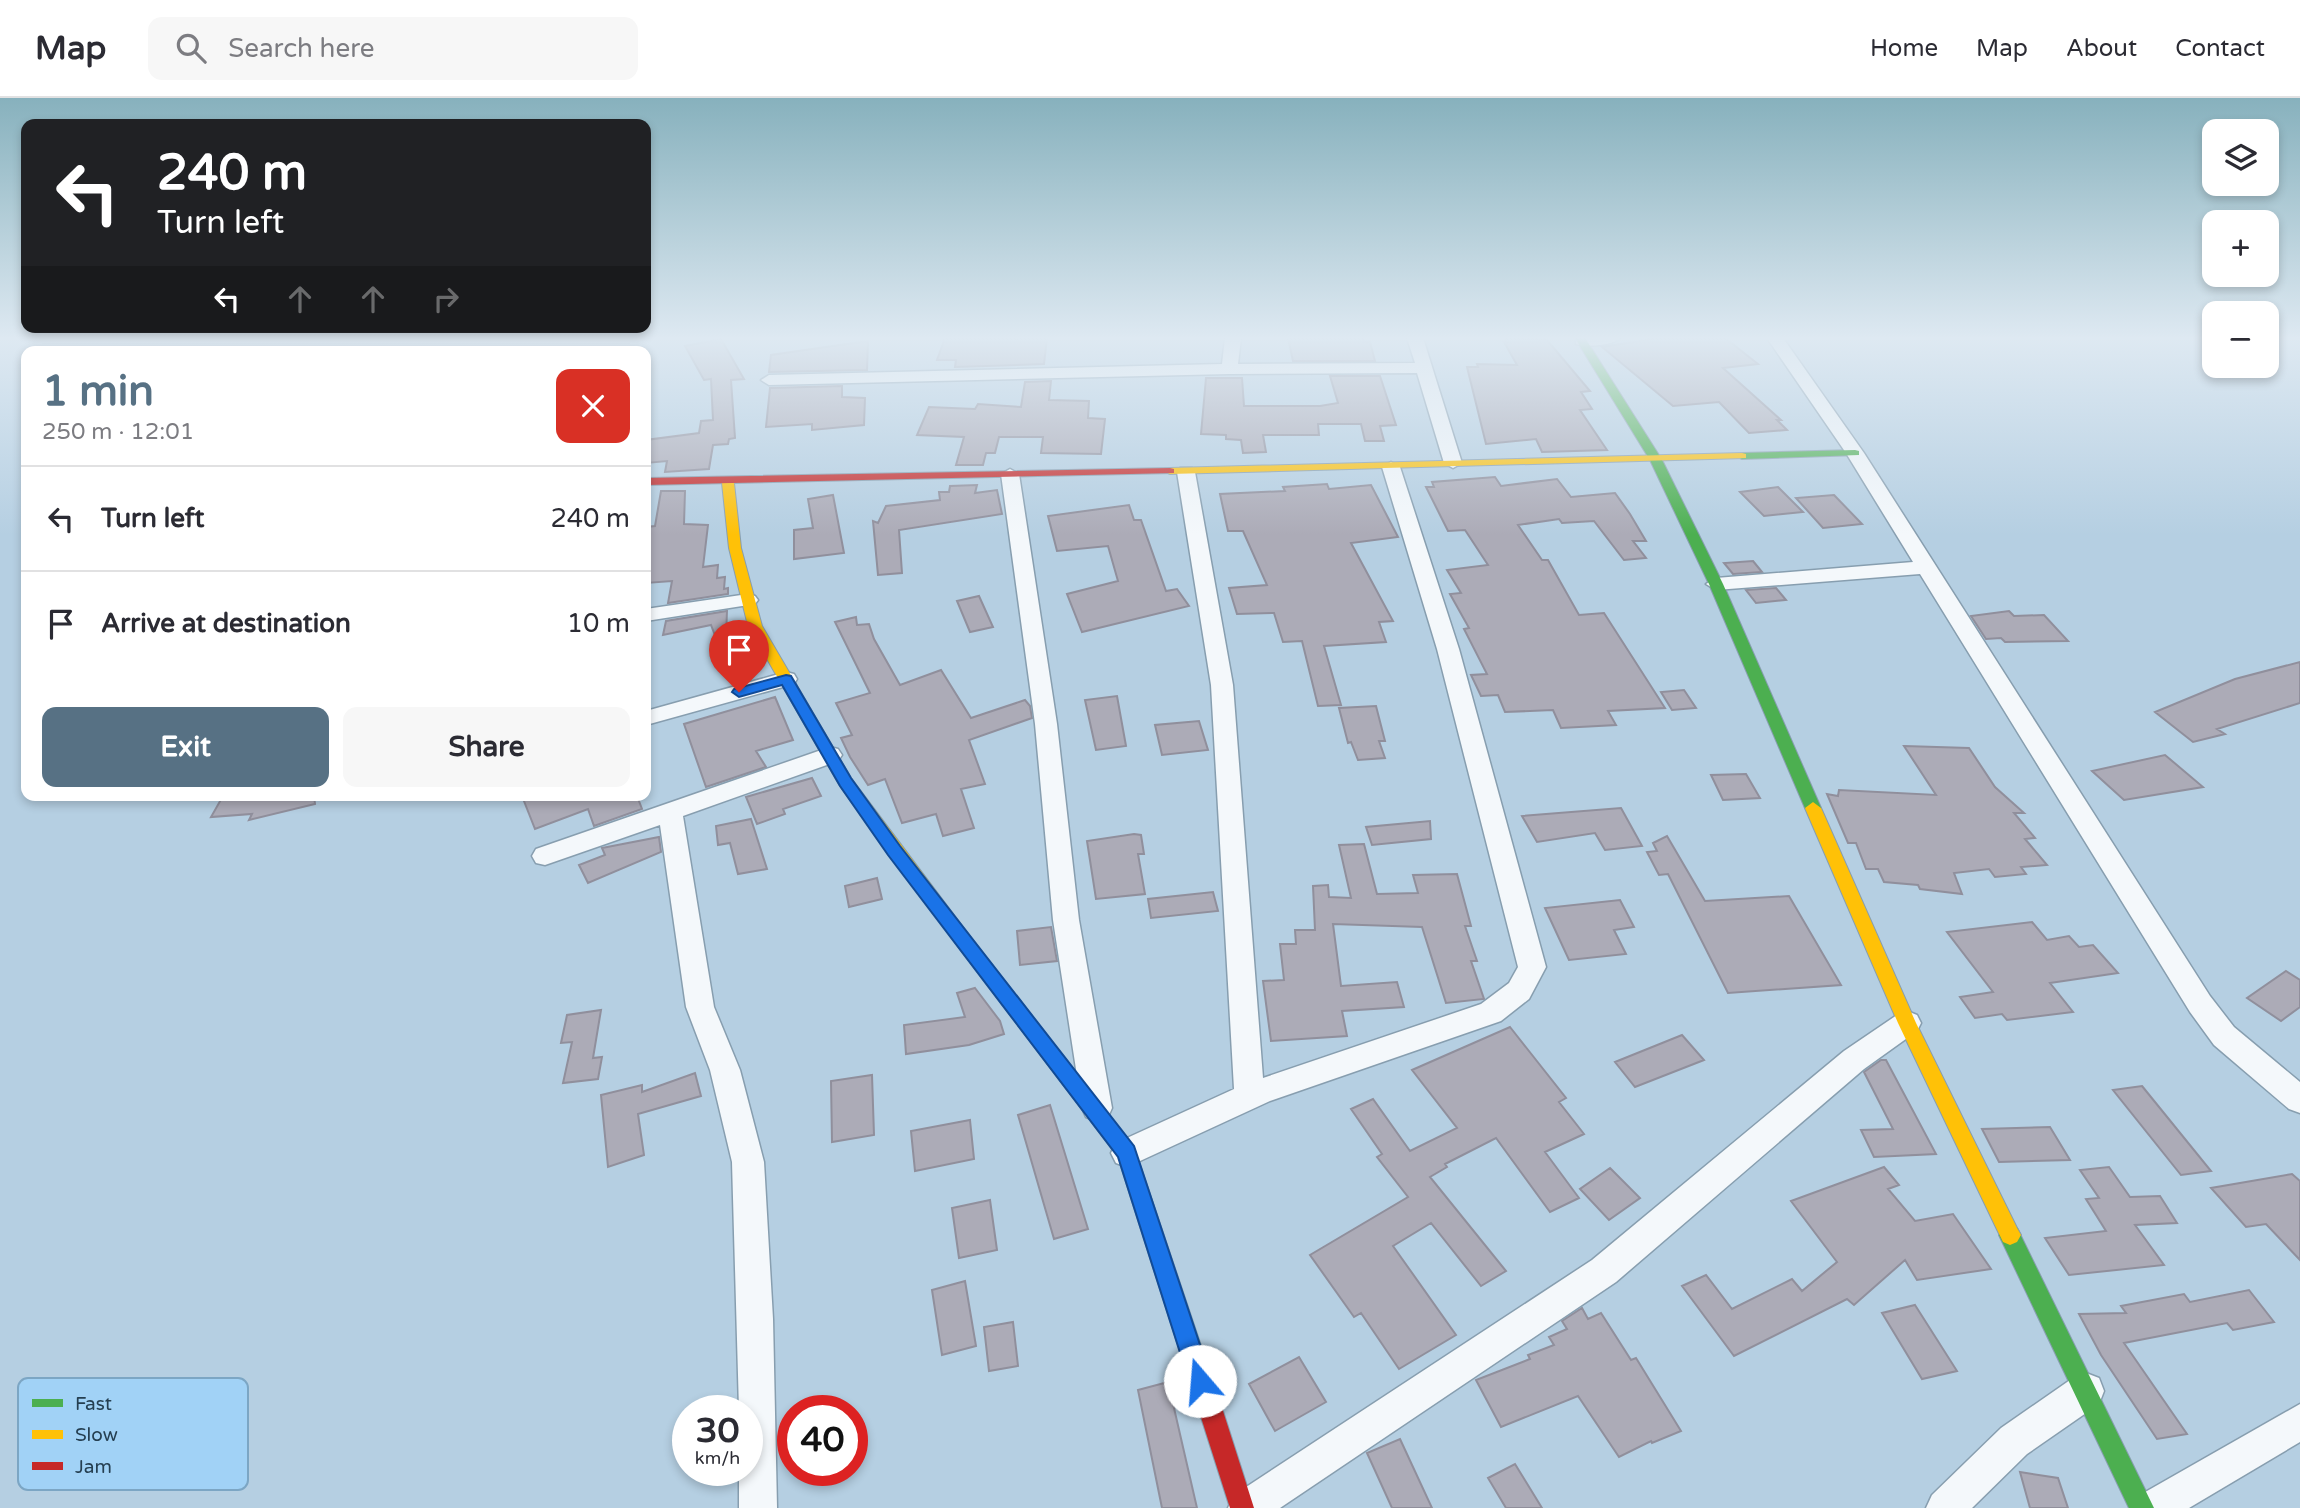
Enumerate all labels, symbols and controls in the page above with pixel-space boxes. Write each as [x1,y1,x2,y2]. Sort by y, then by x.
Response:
search box [148,17,638,80]
text: Map [35,29,106,68]
icon: search [172,29,210,67]
text: Search here [228,33,374,64]
text: Home [1870,34,1938,63]
text: Map [1976,34,2028,63]
text: About [2066,34,2137,63]
text: Contact [2175,34,2265,63]
map controls [2202,119,2279,378]
button: layers [2202,119,2279,196]
text: 240 m [157,144,307,203]
icon: left [42,147,133,238]
text: Turn left [157,204,284,242]
button: + [2202,210,2279,287]
icon: left [208,280,246,318]
icon: ahead [281,280,319,318]
icon: ahead [354,280,392,318]
icon: right [427,280,465,318]
button: − [2202,301,2279,378]
text: 1 min [42,366,154,417]
button: close [556,369,630,443]
text: 250 m · 12:01 [42,418,194,446]
icon: left [42,500,80,538]
text: Turn left [101,503,204,534]
text: 240 m [550,503,630,534]
icon: arrive [42,605,80,643]
text: Arrive at destination [101,608,351,639]
text: 10 m [567,608,630,639]
pin [709,620,769,692]
icon: arrive [720,631,758,669]
button: Exit [42,707,329,787]
button: Share [343,707,630,787]
position arrow [1163,1344,1237,1418]
legend [18,1378,248,1490]
text: Fast [75,1393,112,1415]
speed limit sign: 40 [777,1395,868,1486]
text: 30 [696,1410,739,1452]
text: Slow [75,1424,118,1446]
text: km/h [695,1447,740,1469]
text: Jam [75,1456,112,1478]

